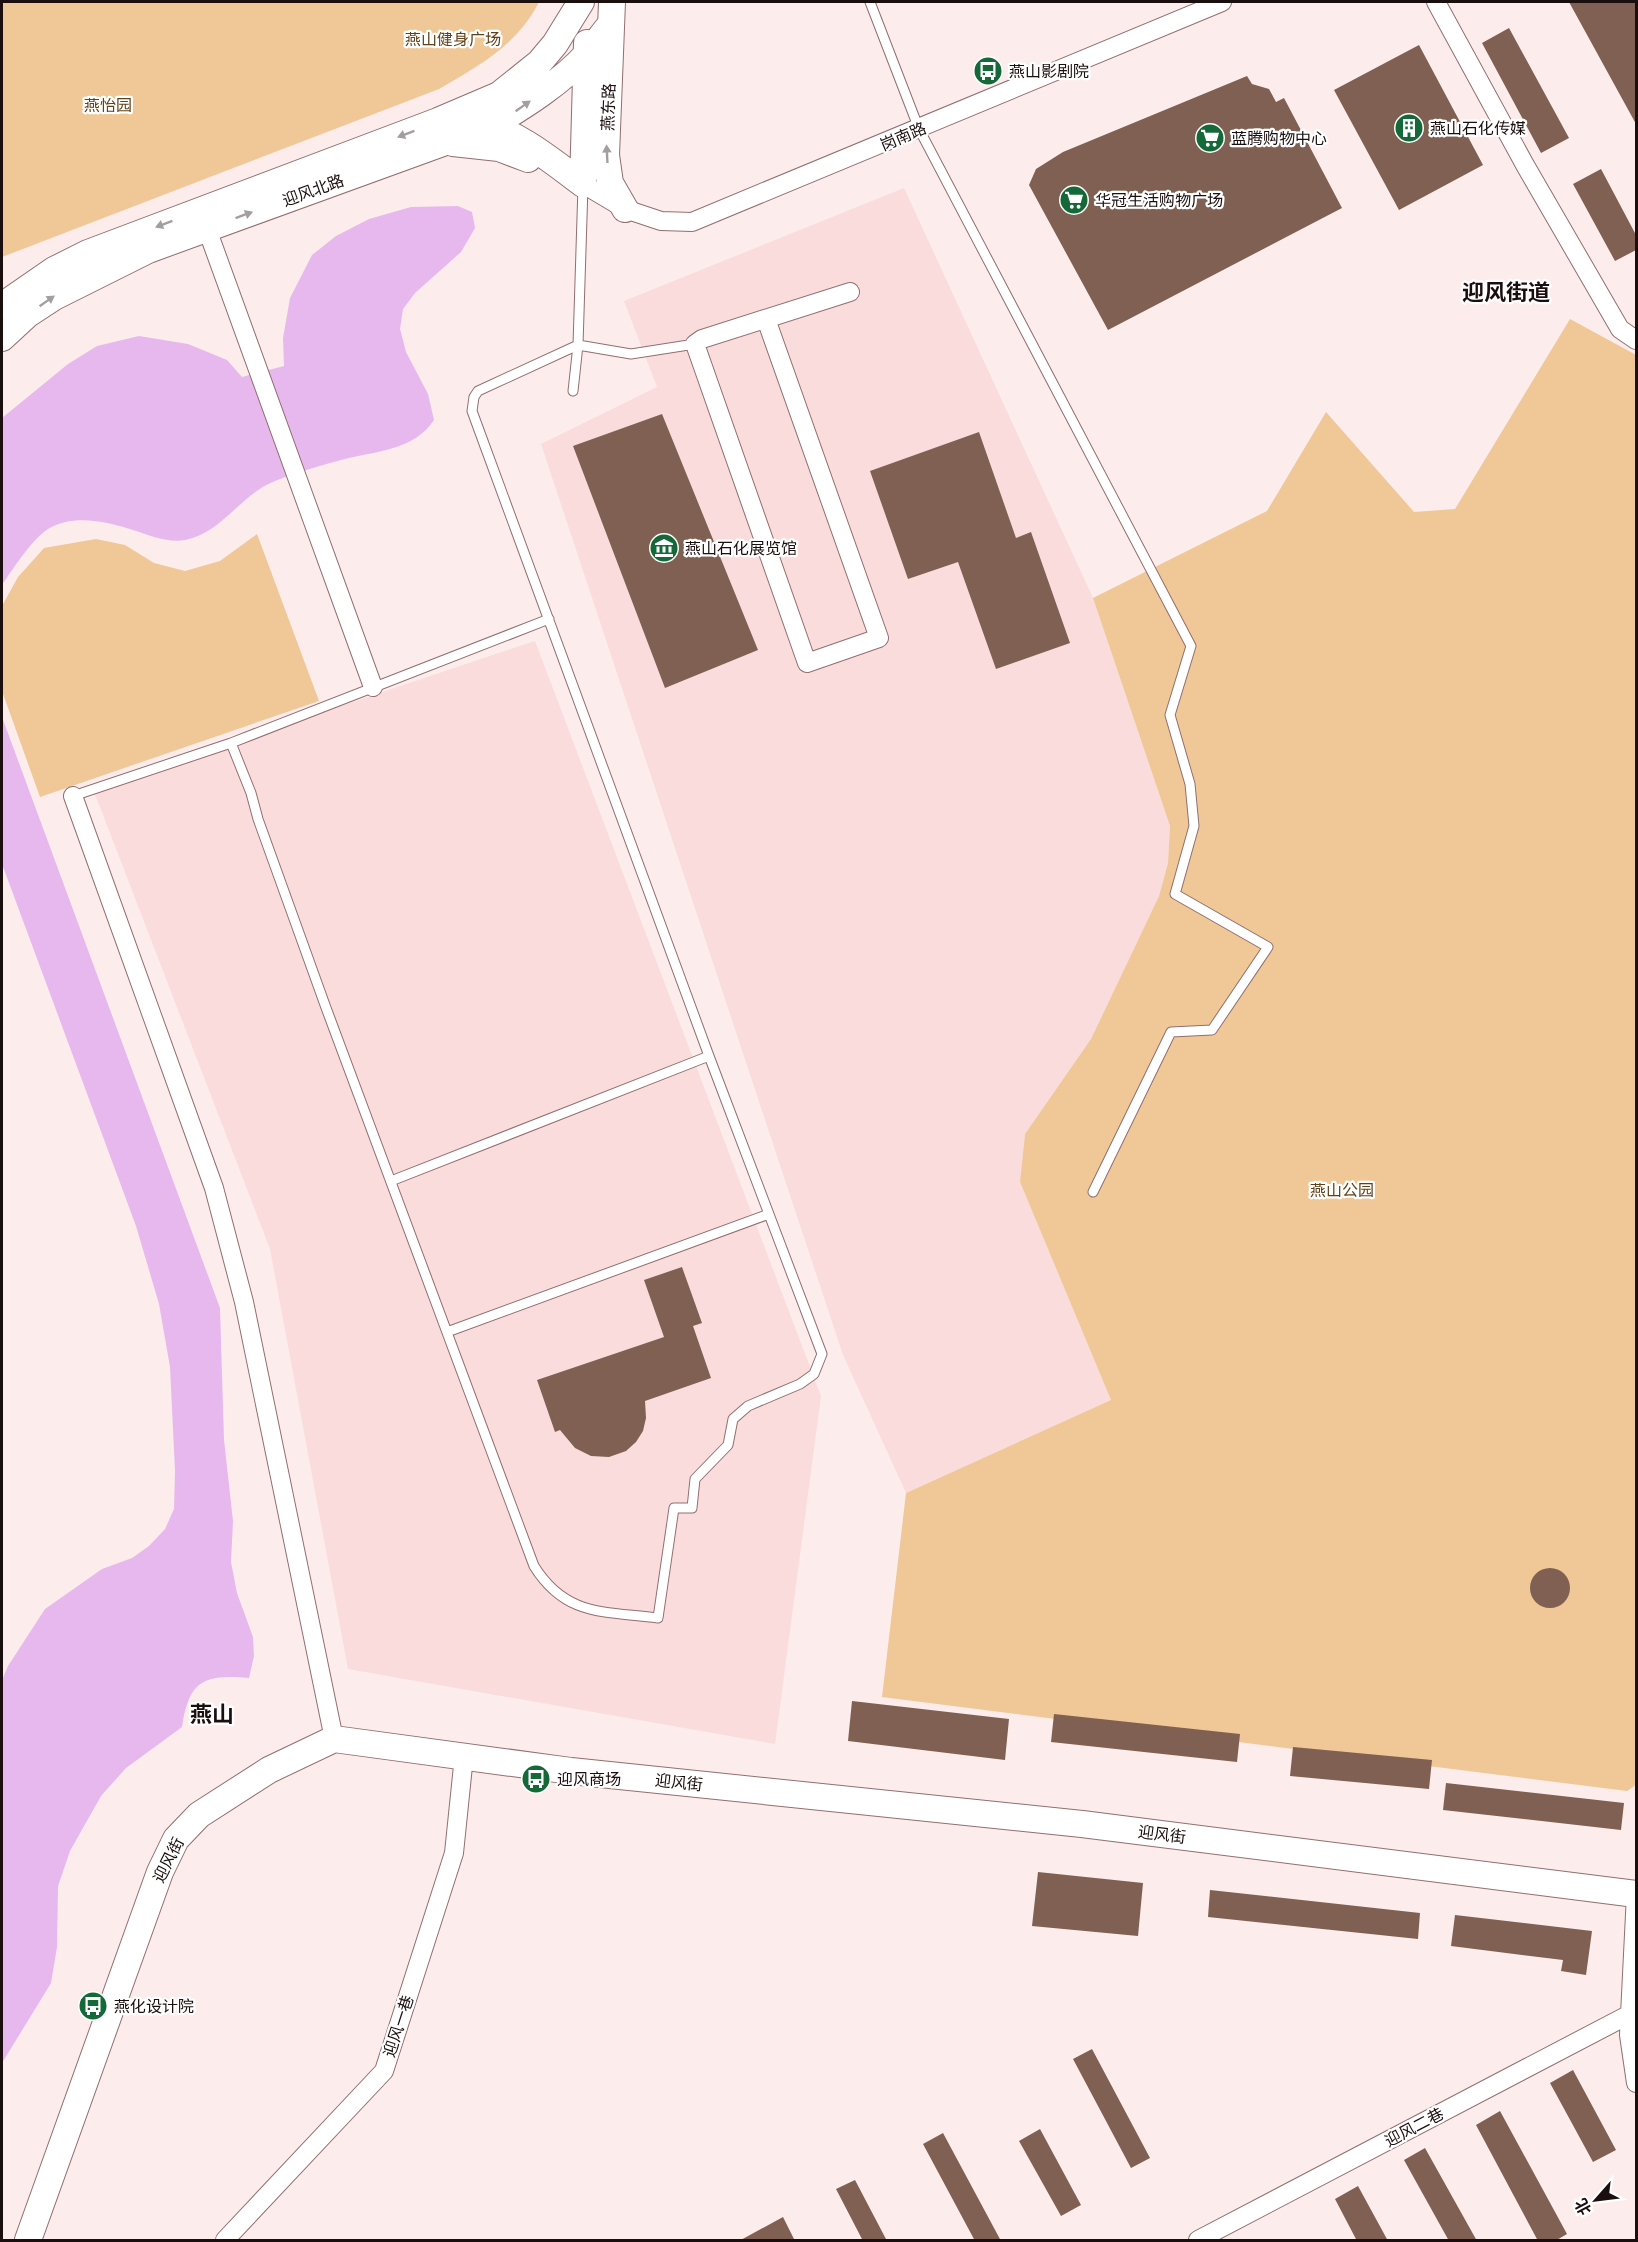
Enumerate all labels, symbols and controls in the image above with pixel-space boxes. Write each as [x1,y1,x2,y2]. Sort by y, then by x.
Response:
park label: 燕山健身广场 [405,30,501,49]
bus stop icon: 燕山影剧院 [972,55,1004,87]
place label: 燕山影剧院 [1009,62,1089,81]
street label: 燕东路 [598,83,619,131]
park label: 燕怡园 [84,96,132,115]
one-way arrow [515,101,531,112]
building icon: 燕山石化传媒 [1393,112,1425,144]
street label: 岗南路 [877,118,929,155]
place label: 燕山石化传媒 [1430,119,1526,138]
supermarket icon: 蓝腾购物中心 [1194,122,1226,154]
one-way arrow [397,129,415,139]
place label: 蓝腾购物中心 [1231,129,1327,148]
one-way arrow [602,145,611,164]
street label: 迎风北路 [280,171,346,210]
supermarket icon: 华冠生活购物广场 [1058,184,1090,216]
place label: 华冠生活购物广场 [1095,191,1223,210]
one-way arrow [235,210,253,220]
one-way arrow [155,219,173,229]
district label: 迎风街道 [1462,279,1550,306]
one-way arrow [39,296,55,307]
museum icon: 燕山石化展览馆 [648,532,680,564]
place label: 燕山石化展览馆 [685,539,797,558]
park label: 燕山公园 [1310,1181,1374,1200]
district label: 燕山 [190,1701,234,1728]
bus stop icon: 迎风商场 [520,1763,552,1795]
place label: 迎风商场 [557,1770,621,1789]
street label: 迎风街 [654,1771,704,1794]
street label: 迎风街 [1137,1822,1187,1847]
street label: 迎风街 [149,1835,188,1886]
bus stop icon: 燕化设计院 [77,1990,109,2022]
street label: 迎风一巷 [380,1993,417,2060]
place label: 燕化设计院 [114,1997,194,2016]
street label: 迎风二巷 [1382,2104,1447,2151]
north arrow [1566,2170,1626,2230]
text: 北 [1571,2195,1595,2218]

